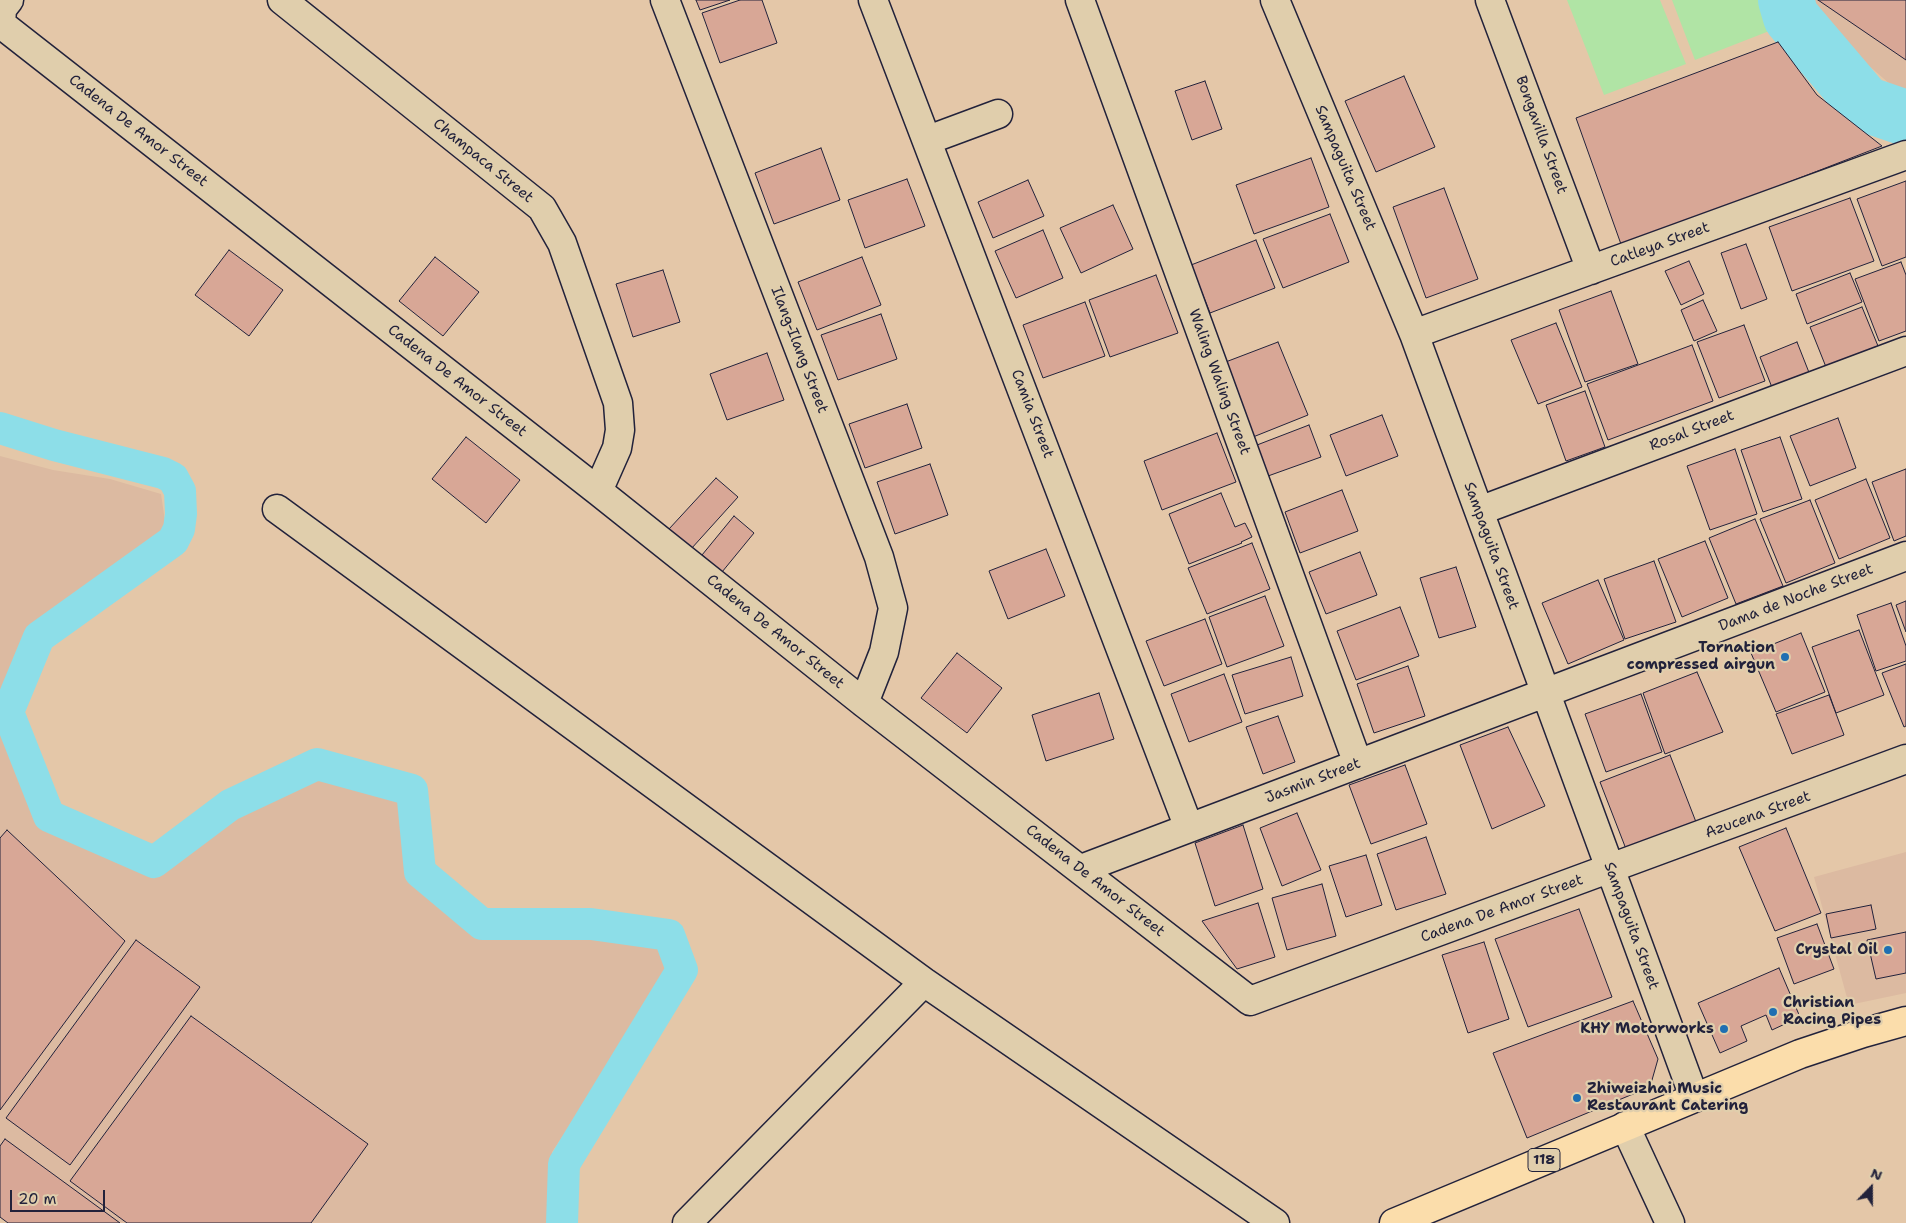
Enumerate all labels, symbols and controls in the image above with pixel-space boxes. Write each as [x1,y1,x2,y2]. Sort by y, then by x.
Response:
street label: Cadena De Amor Street [65,71,211,191]
street label: Bongavilla Street [1511,73,1571,197]
street label: Sampaguita Street [1310,103,1380,233]
street label: Champaca Street [429,115,537,207]
street label: Catleya Street [1608,219,1712,271]
street label: Ilang-Ilang Street [767,284,831,416]
street label: Waling Waling Street [1184,307,1254,457]
street label: Cadena De Amor Street [384,321,530,441]
street label: Camia Street [1007,367,1057,461]
street label: Rosal Street [1647,407,1737,455]
street label: Sampaguita Street [1460,480,1522,612]
street label: Dama de Noche Street [1716,560,1876,636]
street label: Cadena De Amor Street [703,571,847,693]
place label: Tornation compressed airgun [1627,639,1775,674]
marker: Tornation compressed airgun [1779,651,1791,663]
street label: Jasmin Street [1263,755,1363,807]
street label: Azucena Street [1703,788,1813,842]
street label: Cadena De Amor Street [1022,821,1168,941]
street label: Sampaguita Street [1600,860,1662,992]
street label: Cadena De Amor Street [1418,871,1586,947]
place label: Crystal Oil [1796,941,1878,959]
marker: Crystal Oil [1882,944,1894,956]
place label: Christian Racing Pipes [1783,994,1881,1029]
marker: Christian Racing Pipes [1767,1006,1779,1018]
place label: KHY Motorworks [1580,1020,1714,1038]
marker: KHY Motorworks [1718,1023,1730,1035]
place label: Zhiweizhai Music Restaurant Catering [1587,1080,1748,1115]
marker: Zhiweizhai Music Restaurant Catering [1571,1092,1583,1104]
road number: 118 [1528,1148,1560,1172]
north arrow [1846,1163,1896,1213]
text: N [1868,1164,1885,1185]
scale bar [12,1180,108,1212]
text: 20 m [18,1189,57,1209]

